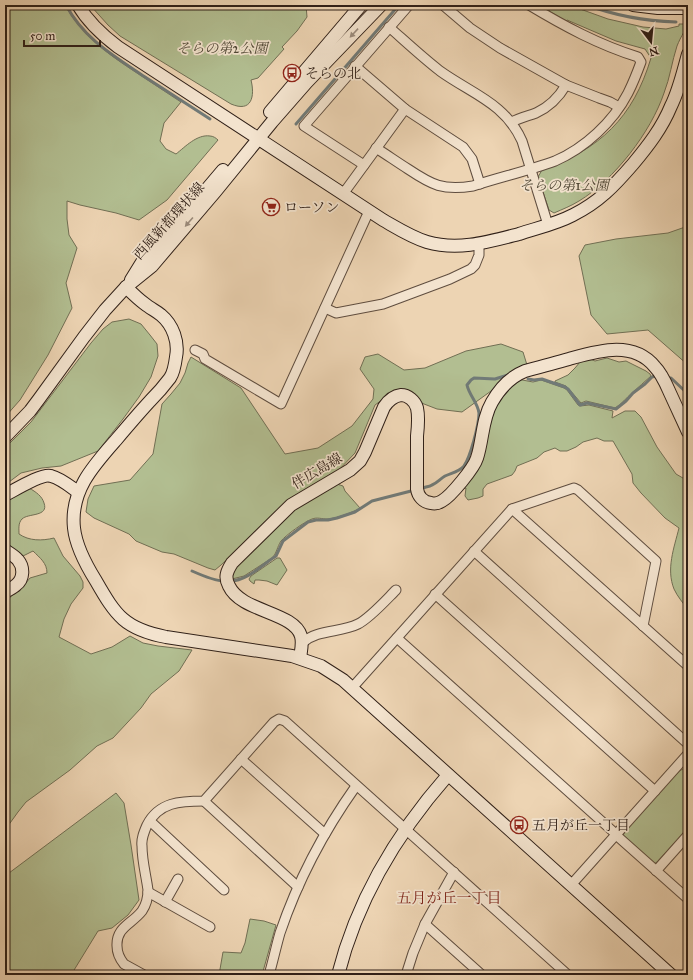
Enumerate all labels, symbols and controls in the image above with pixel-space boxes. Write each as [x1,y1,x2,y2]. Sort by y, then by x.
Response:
scale bar [24,22,100,48]
north arrow [631,22,671,62]
one-way arrow [349,28,359,38]
text: 50 m [30,29,55,43]
park label: そらの第2公園 [177,40,269,57]
text: N [647,44,660,59]
bus stop icon: そらの北 [282,63,302,83]
place label: そらの北 [305,65,361,82]
park label: そらの第1公園 [519,177,611,194]
street label: 西風新都環状線 [130,179,208,263]
supermarket icon: ローソン [261,197,281,217]
place label: ローソン [284,199,339,216]
one-way arrow [185,217,194,228]
street label: 伴広島線 [289,449,345,493]
bus stop icon: 五月が丘一丁目 [509,815,529,835]
place label: 五月が丘一丁目 [532,817,630,834]
district label: 五月が丘一丁目 [396,889,502,907]

